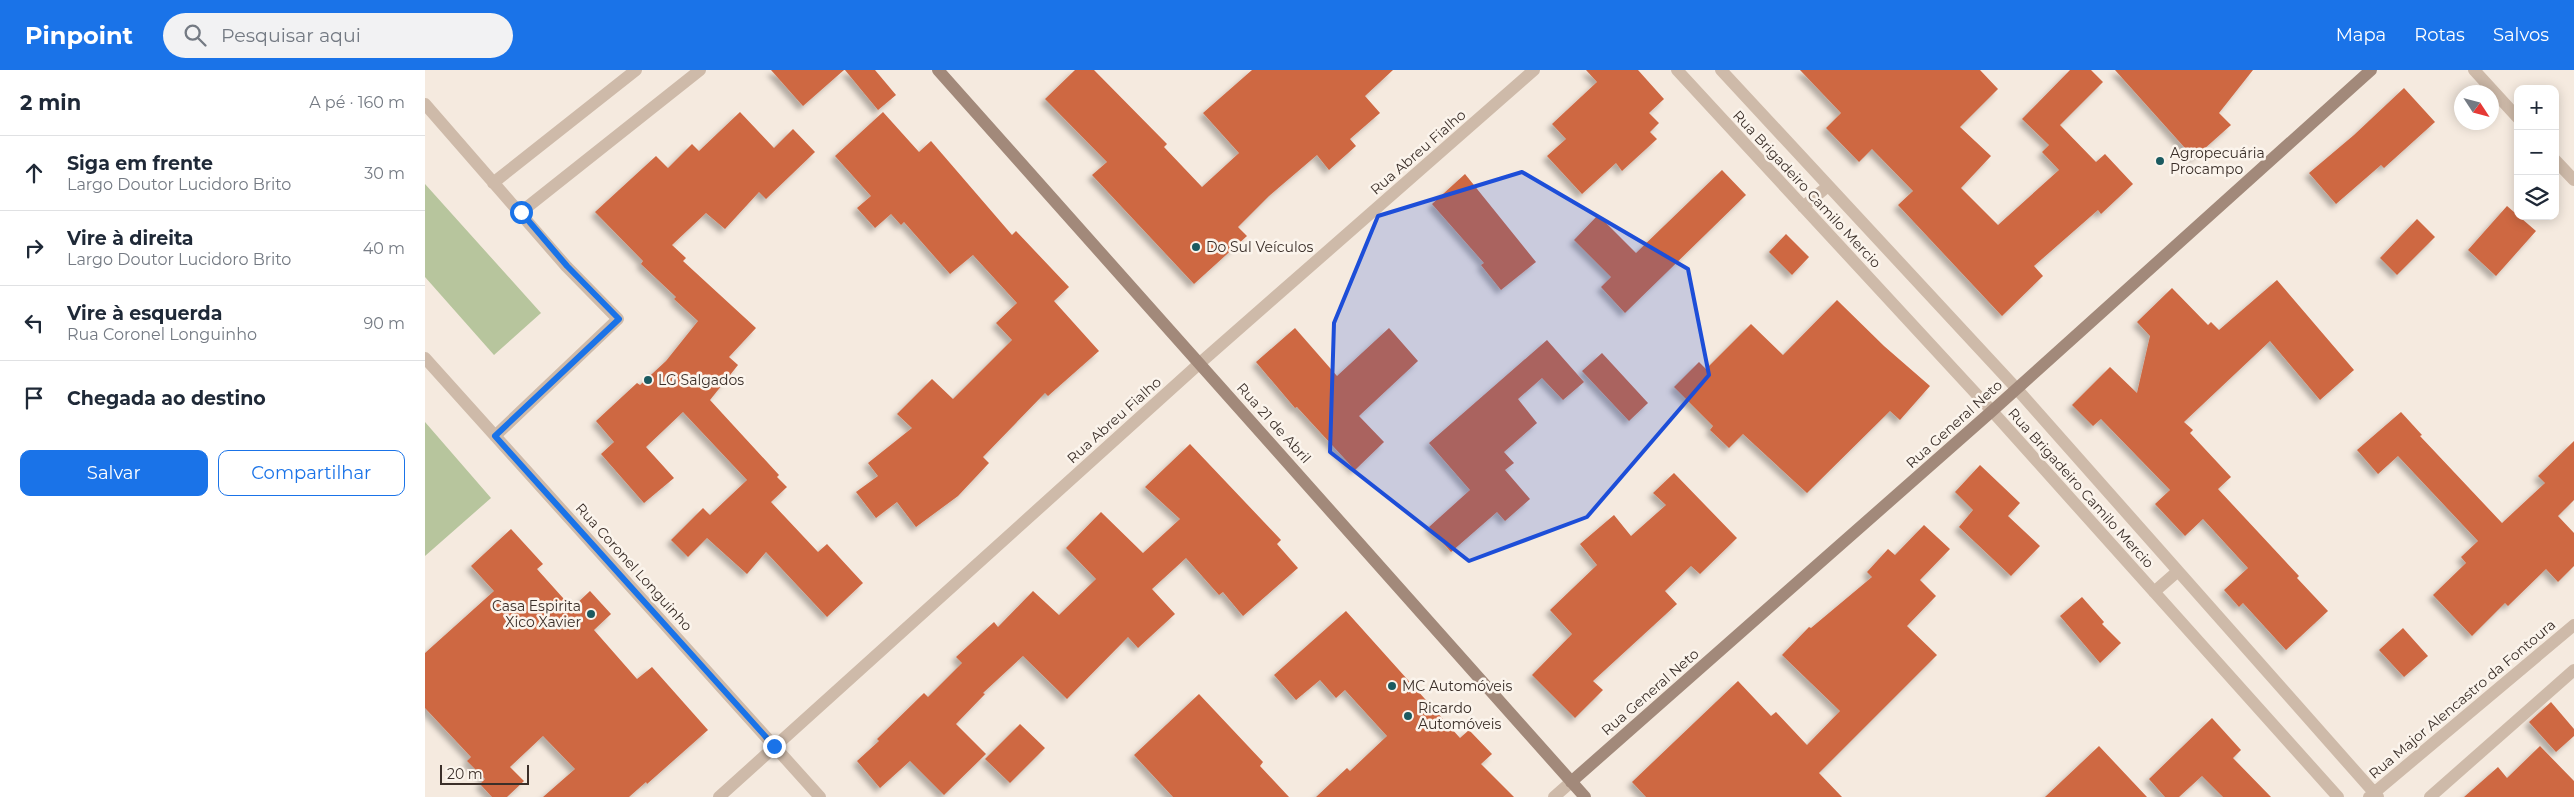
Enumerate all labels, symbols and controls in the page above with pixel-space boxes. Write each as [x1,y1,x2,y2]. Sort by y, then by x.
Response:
search box [163,13,513,58]
text: Pinpoint [25,21,133,50]
icon: search [181,21,209,49]
text: Pesquisar aqui [221,24,361,47]
text: Mapa [2336,24,2386,46]
text: Rotas [2414,24,2465,46]
text: Salvos [2493,24,2549,46]
north arrow [2454,85,2499,130]
map controls [2514,85,2559,220]
button: + [2514,85,2559,130]
text: 2 min [20,90,81,115]
text: A pé · 160 m [309,93,405,112]
street label: Rua Abreu Fialho [1366,105,1470,198]
street label: Rua Brigadeiro Camilo Mercio [1729,106,1885,272]
button: − [2514,130,2559,175]
place label: Agropecuária Procampo [2170,144,2265,178]
text: Siga em frente [67,152,213,175]
marker: Agropecuária Procampo [2154,155,2166,167]
icon: ahead [20,159,48,187]
text: 30 m [364,164,405,183]
text: Largo Doutor Lucidoro Brito [67,175,291,194]
button: layers [2514,175,2559,220]
route start [510,201,533,224]
text: Vire à direita [67,227,194,250]
icon: right [20,234,48,262]
place label: Do Sul Veículos [1206,238,1314,256]
text: 40 m [363,239,405,258]
marker: Do Sul Veículos [1190,241,1202,253]
text: Largo Doutor Lucidoro Brito [67,250,291,269]
text: Vire à esquerda [67,302,222,325]
icon: left [20,309,48,337]
text: 90 m [363,314,405,333]
text: Rua Coronel Longuinho [67,325,257,344]
place label: LG Salgados [658,371,744,389]
street label: Rua Abreu Fialho [1063,373,1165,467]
marker: LG Salgados [642,374,654,386]
street label: Rua General Neto [1902,376,2006,472]
street label: Rua 21 de Abril [1233,379,1315,467]
icon: arrive [20,384,48,412]
text: Chegada ao destino [67,387,266,410]
street label: Rua Brigadeiro Camilo Mercio [2004,404,2158,572]
button: Salvar [20,450,208,496]
button: Compartilhar [218,450,405,496]
street label: Rua Coronel Longuinho [572,499,696,635]
place label: Casa Espirita Xico Xavier [492,597,581,631]
marker: Casa Espirita Xico Xavier [585,608,597,620]
street label: Rua Major Alencastro da Fontoura [2365,615,2559,783]
street label: Rua General Neto [1598,645,1703,739]
place label: MC Automóveis [1402,677,1512,695]
marker: MC Automóveis [1386,680,1398,692]
place label: Ricardo Automóveis [1418,699,1502,733]
marker: Ricardo Automóveis [1402,710,1414,722]
route end [763,735,786,758]
scale bar [440,762,529,785]
text: 20 m [447,765,483,783]

